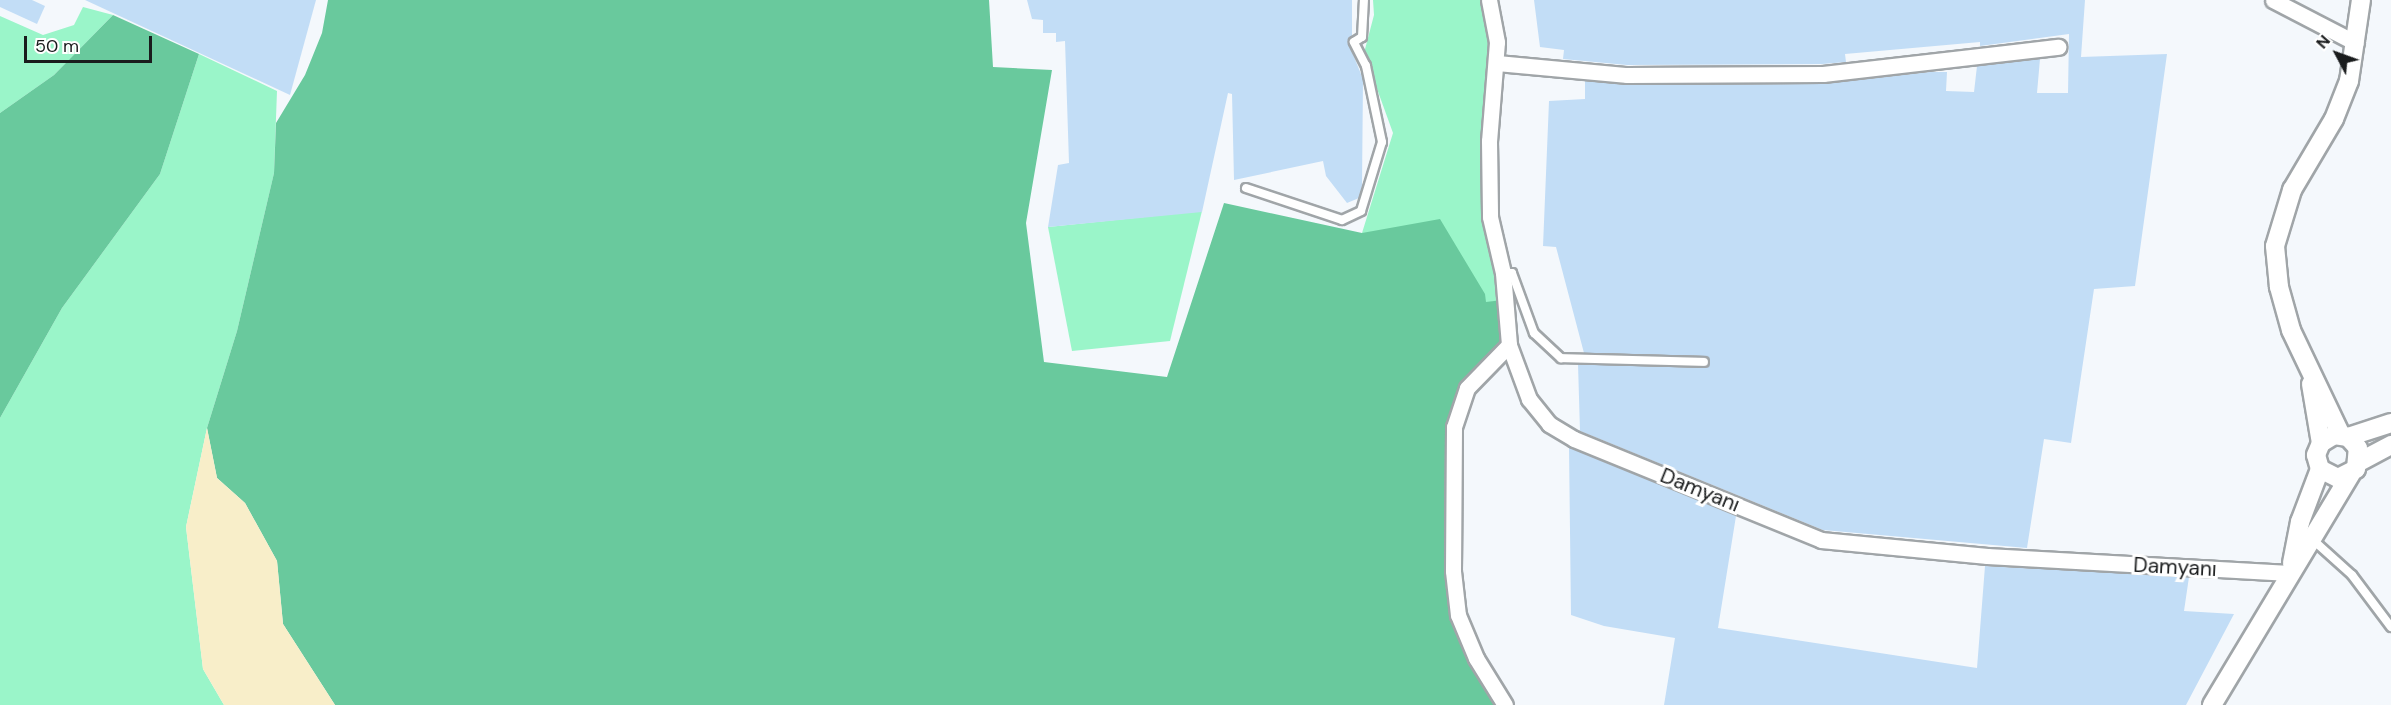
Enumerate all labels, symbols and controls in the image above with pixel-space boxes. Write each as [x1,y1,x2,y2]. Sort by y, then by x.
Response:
scale bar [27,24,154,62]
north arrow [2307,24,2367,84]
text: N [2311,31,2335,53]
text: 50 m [35,34,79,58]
street label: Damyanı [1657,463,1743,517]
street label: Damyanı [2133,552,2217,582]

